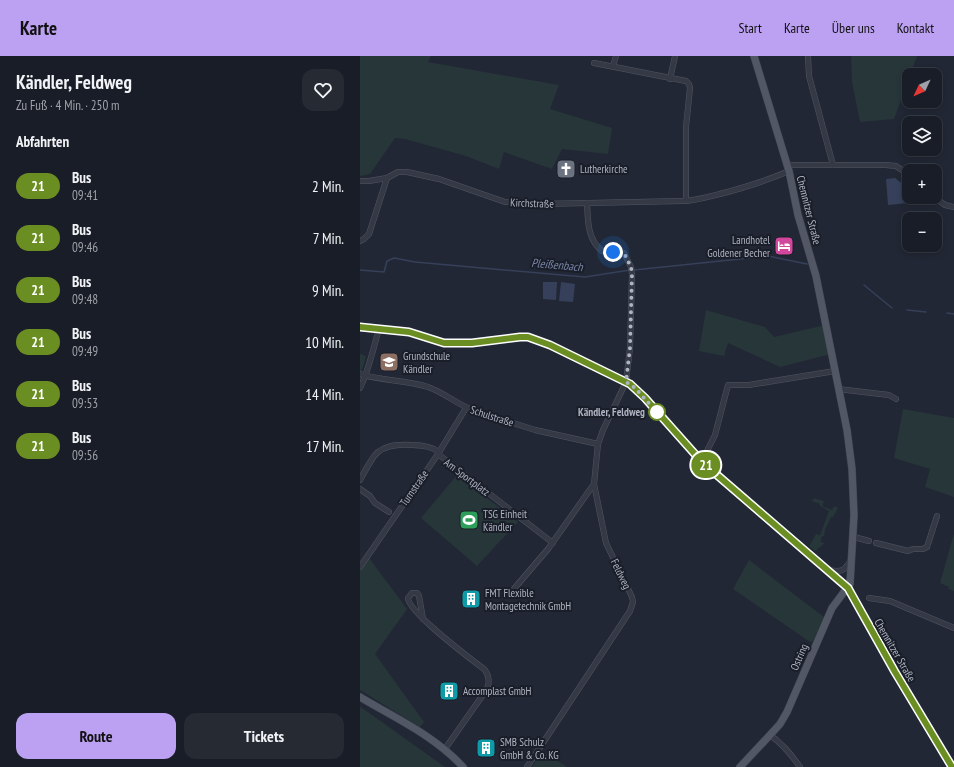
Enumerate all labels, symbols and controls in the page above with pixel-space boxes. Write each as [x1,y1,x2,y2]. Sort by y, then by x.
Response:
text: Karte [20,16,57,40]
text: Start [738,19,762,37]
text: Karte [784,19,810,37]
text: Über uns [832,19,875,37]
text: Kontakt [897,19,934,37]
north arrow [902,68,942,108]
map controls [902,68,942,252]
button: heart [302,69,344,111]
text: Kändler, Feldweg [16,70,132,94]
text: Zu Fuß · 4 Min. · 250 m [16,97,119,114]
button: layers [902,116,942,156]
text: Abfahrten [16,132,69,151]
church icon: Lutherkirche [555,158,577,180]
place label: Lutherkirche [580,162,628,176]
button: + [902,164,942,204]
text: Bus [72,168,91,187]
street label: Chemnitzer Straße [794,174,824,246]
text: 21 [31,177,45,195]
text: 2 Min. [312,177,344,196]
text: 09:41 [72,187,98,204]
street label: Kirchstraße [510,195,555,211]
button: − [902,212,942,252]
text: Bus [72,220,91,239]
text: 21 [31,229,45,247]
text: 7 Min. [313,229,344,248]
place label: Landhotel Goldener Becher [707,233,770,260]
hotel icon: Landhotel Goldener Becher [773,235,795,257]
text: 09:46 [72,239,98,256]
your location [603,242,623,262]
water label: Pleißenbach [531,255,584,274]
text: Bus [72,272,91,291]
text: 21 [31,281,45,299]
text: 9 Min. [312,281,344,300]
text: 09:48 [72,291,98,308]
text: Bus [72,324,91,343]
text: 21 [31,333,45,351]
text: 10 Min. [305,333,344,352]
text: 09:49 [72,343,98,360]
place label: Grundschule Kändler [403,349,451,376]
school or university icon: Grundschule Kändler [378,351,400,373]
text: Bus [72,376,91,395]
text: 21 [31,385,45,403]
text: 14 Min. [305,385,344,404]
text: 09:53 [72,395,98,412]
street label: Schulstraße [468,402,516,430]
marker: Kändler, Feldweg [648,403,666,421]
place label: Kändler, Feldweg [578,405,645,419]
text: Bus [72,428,91,447]
text: 21 [31,437,45,455]
text: 17 Min. [306,437,344,456]
text: 09:56 [72,447,98,464]
line badge: 21 [688,452,724,478]
street label: Am Sportplatz [441,455,493,499]
text: 21 [699,456,713,474]
street label: Turnstraße [397,467,432,509]
place label: TSG Einheit Kändler [483,507,527,534]
sports icon: TSG Einheit Kändler [458,509,480,531]
street label: Feldweg [608,557,634,592]
place label: FMT Flexible Montagetechnik GmbH [485,586,571,613]
building icon: FMT Flexible Montagetechnik GmbH [460,588,482,610]
street label: Chemnitzer Straße [871,616,919,684]
street label: Ostring [787,641,811,673]
building icon: Accomplast GmbH [438,680,460,702]
place label: Accomplast GmbH [463,684,532,698]
button: Route [16,713,176,759]
button: Tickets [184,713,344,759]
place label: SMB Schulz GmbH & Co. KG [500,735,559,762]
building icon: SMB Schulz GmbH & Co. KG [475,737,497,759]

